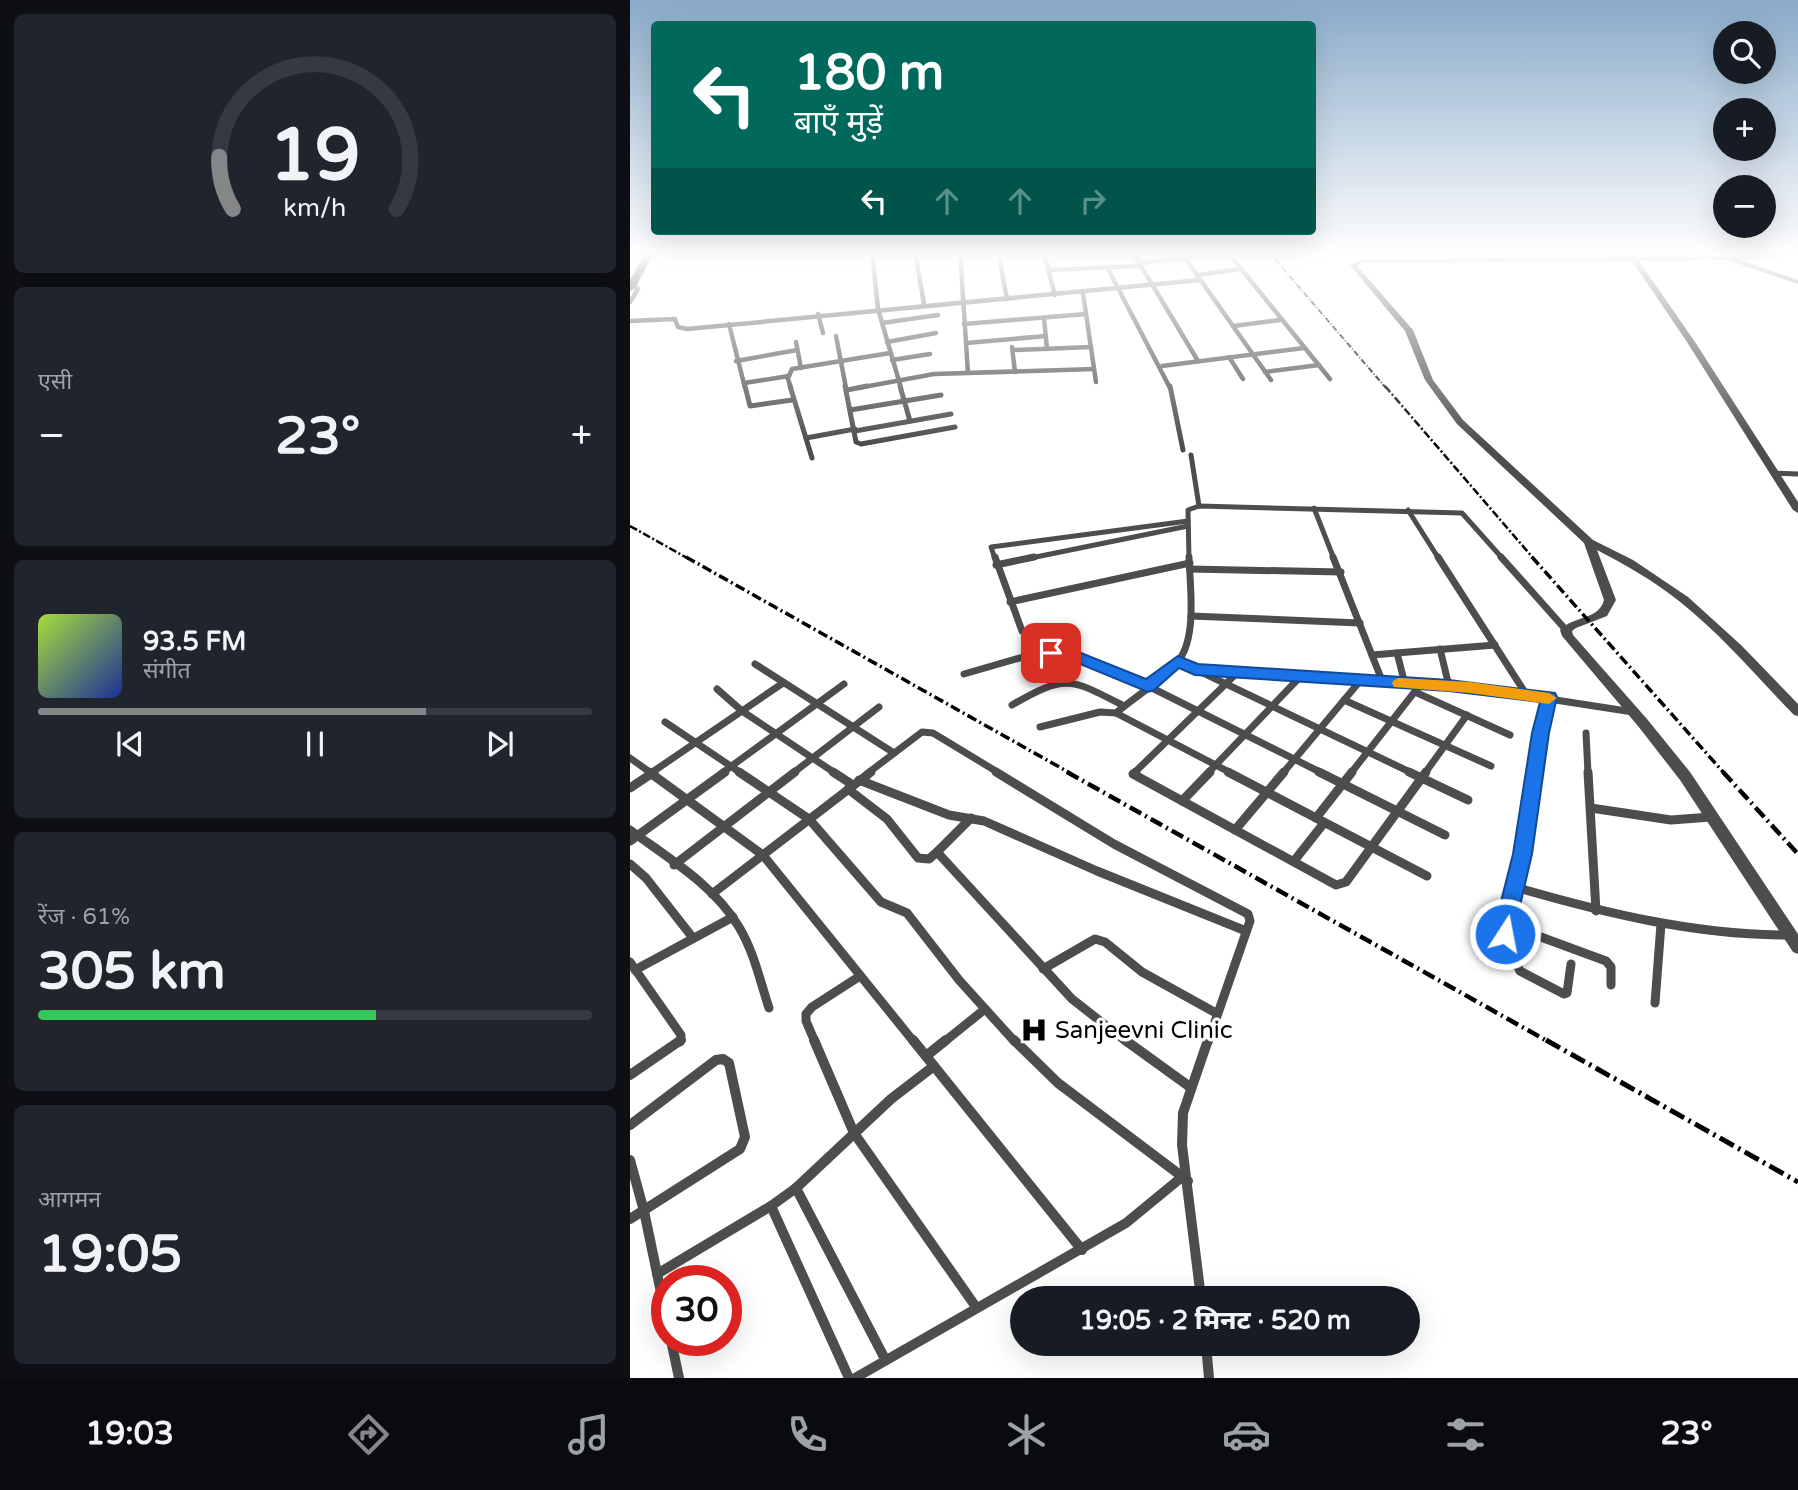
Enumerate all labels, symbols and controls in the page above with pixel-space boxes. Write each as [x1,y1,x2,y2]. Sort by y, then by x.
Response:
map controls [1713,21,1776,238]
button: search [1713,21,1776,84]
text: 180 m [794,44,944,103]
icon: left [679,49,770,140]
button: + [1713,98,1776,161]
text: बाएँ मुड़ें [794,104,883,142]
text: 19 [269,113,361,201]
button: − [1713,175,1776,238]
icon: left [855,182,893,220]
icon: ahead [928,182,966,220]
icon: ahead [1001,182,1039,220]
icon: right [1074,182,1112,220]
text: km/h [284,193,346,223]
text: एसी [38,368,72,396]
text: 23° [275,405,360,468]
text: − [38,413,65,459]
text: + [571,413,592,459]
pin [1021,623,1081,683]
text: 93.5 FM [143,626,246,657]
icon: arrive [1032,634,1070,672]
text: संगीत [143,657,191,685]
icon: previous [111,725,149,763]
icon: pause [296,725,334,763]
icon: next [481,725,519,763]
position arrow [1468,897,1542,971]
text: रेंज · 61% [38,903,130,931]
text: 305 km [38,940,226,1003]
hospital icon: Sanjeevni Clinic [1019,1015,1049,1045]
place label: Sanjeevni Clinic [1055,1016,1233,1045]
text: आगमन [38,1186,101,1214]
text: 19:05 [38,1223,182,1286]
speed limit sign: 30 [651,1265,742,1356]
text: 19:05 · 2 मिनट · 520 m [1079,1305,1351,1336]
icon: directions [344,1410,393,1459]
icon: music [564,1410,613,1459]
icon: phone [783,1410,832,1459]
icon: climate [1002,1410,1051,1459]
icon: car [1222,1410,1271,1459]
icon: filters [1441,1410,1490,1459]
text: 19:03 [85,1415,174,1453]
text: 23° [1660,1415,1713,1453]

